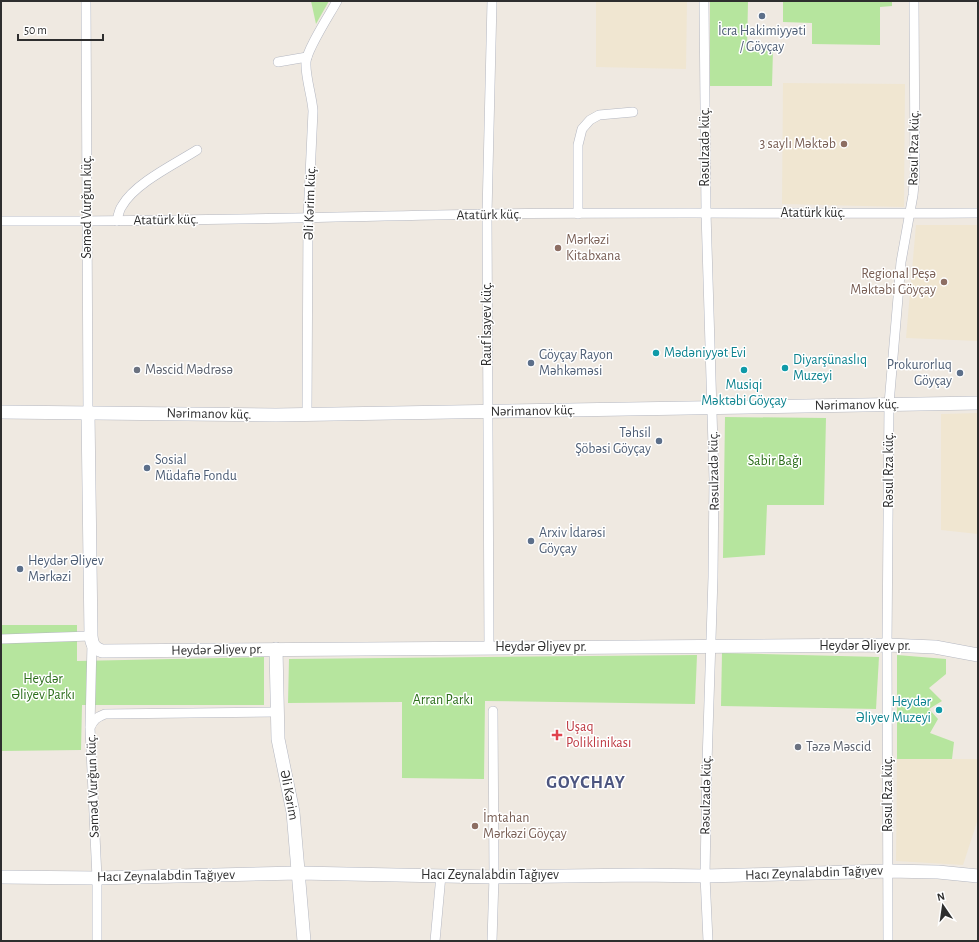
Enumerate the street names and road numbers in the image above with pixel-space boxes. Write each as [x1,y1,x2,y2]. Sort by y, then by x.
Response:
street label: Rəsulzadə küç. [698,107,712,187]
street label: Rəsul Rza küç. [906,110,922,186]
street label: Səməd Vurğun küç. [80,155,94,259]
street label: Əli Kərim küç. [302,165,318,241]
street label: Atatürk küç. [780,206,846,220]
street label: Atatürk küç. [456,207,522,223]
street label: Atatürk küç. [133,212,199,228]
street label: Rauf İsayev küç. [477,282,494,366]
street label: Nərimanov küç. [814,397,900,413]
street label: Nərimanov küç. [490,403,576,419]
street label: Nərimanov küç. [166,406,252,422]
street label: Rəsulzadə küç. [706,431,722,511]
street label: Rəsul Rza küç. [882,432,896,508]
street label: Heydər Əliyev pr. [819,639,911,653]
street label: Heydər Əliyev pr. [495,640,587,654]
street label: Heydər Əliyev pr. [171,642,263,658]
street label: Səməd Vurğun küç. [84,734,102,838]
street label: Rəsulzadə küç. [698,755,714,835]
street label: Rəsul Rza küç. [881,756,895,832]
street label: Əli Kərim [277,769,301,821]
street label: Hacı Zeynalabdin Tağıyev [745,864,883,882]
street label: Hacı Zeynalabdin Tağıyev [97,868,235,884]
street label: Hacı Zeynalabdin Tağıyev [421,868,559,882]

